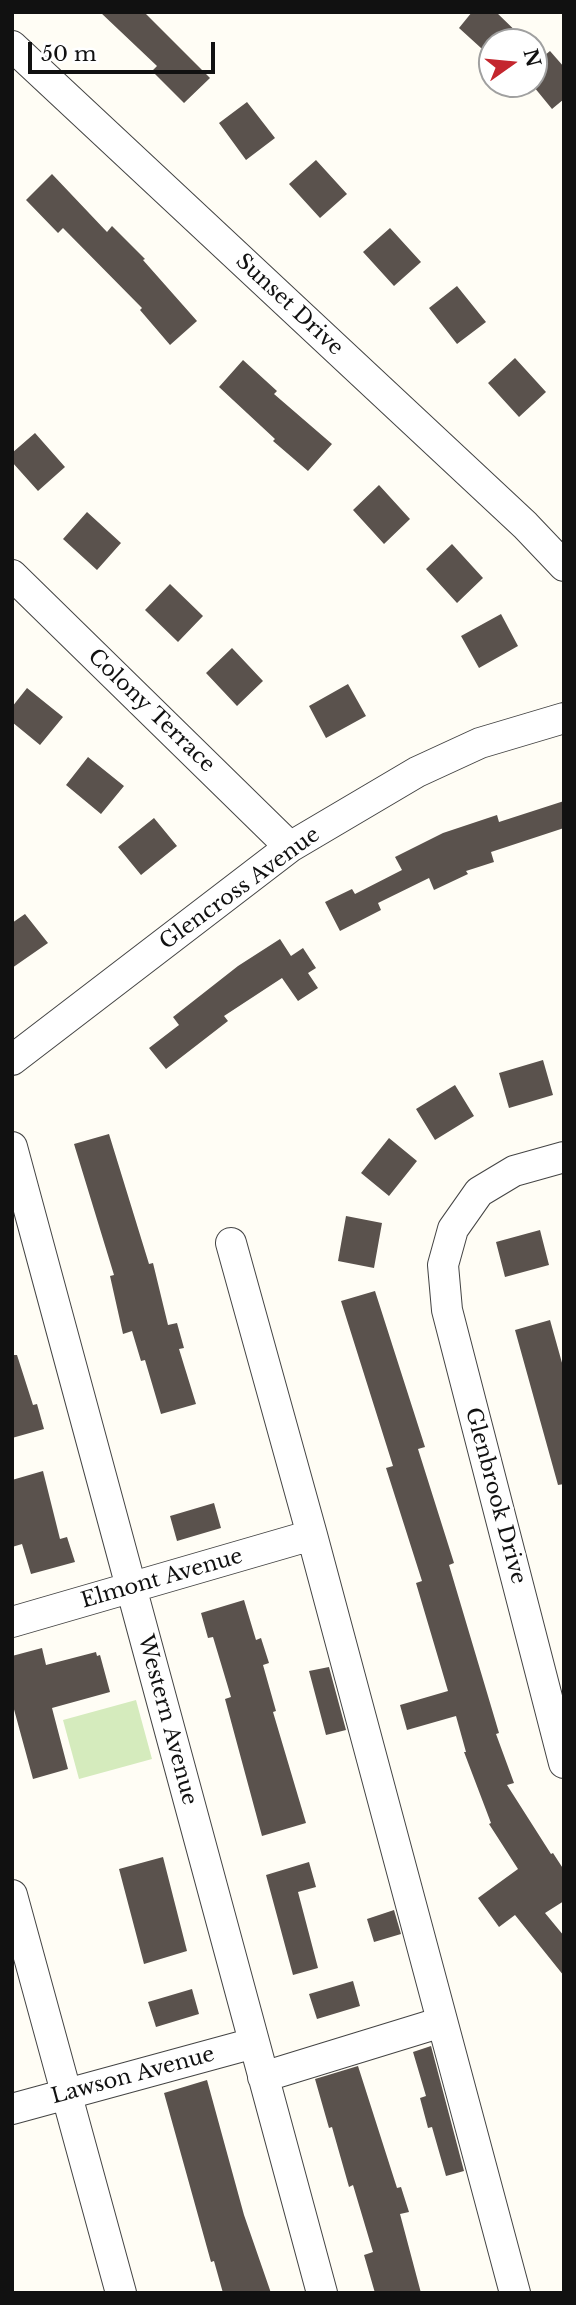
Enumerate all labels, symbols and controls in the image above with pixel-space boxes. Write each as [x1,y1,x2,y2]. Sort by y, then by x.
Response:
scale bar [32,28,219,72]
north arrow [478,28,548,98]
text: 50 m [41,41,96,67]
text: N [518,46,545,70]
street label: Sunset Drive [230,249,348,361]
street label: Colony Terrace [82,644,220,778]
street label: Glencross Avenue [155,823,325,955]
street label: Glenbrook Drive [459,1405,531,1587]
street label: Elmont Avenue [78,1544,246,1614]
street label: Western Avenue [132,1632,202,1808]
street label: Lawson Avenue [49,2042,217,2110]

